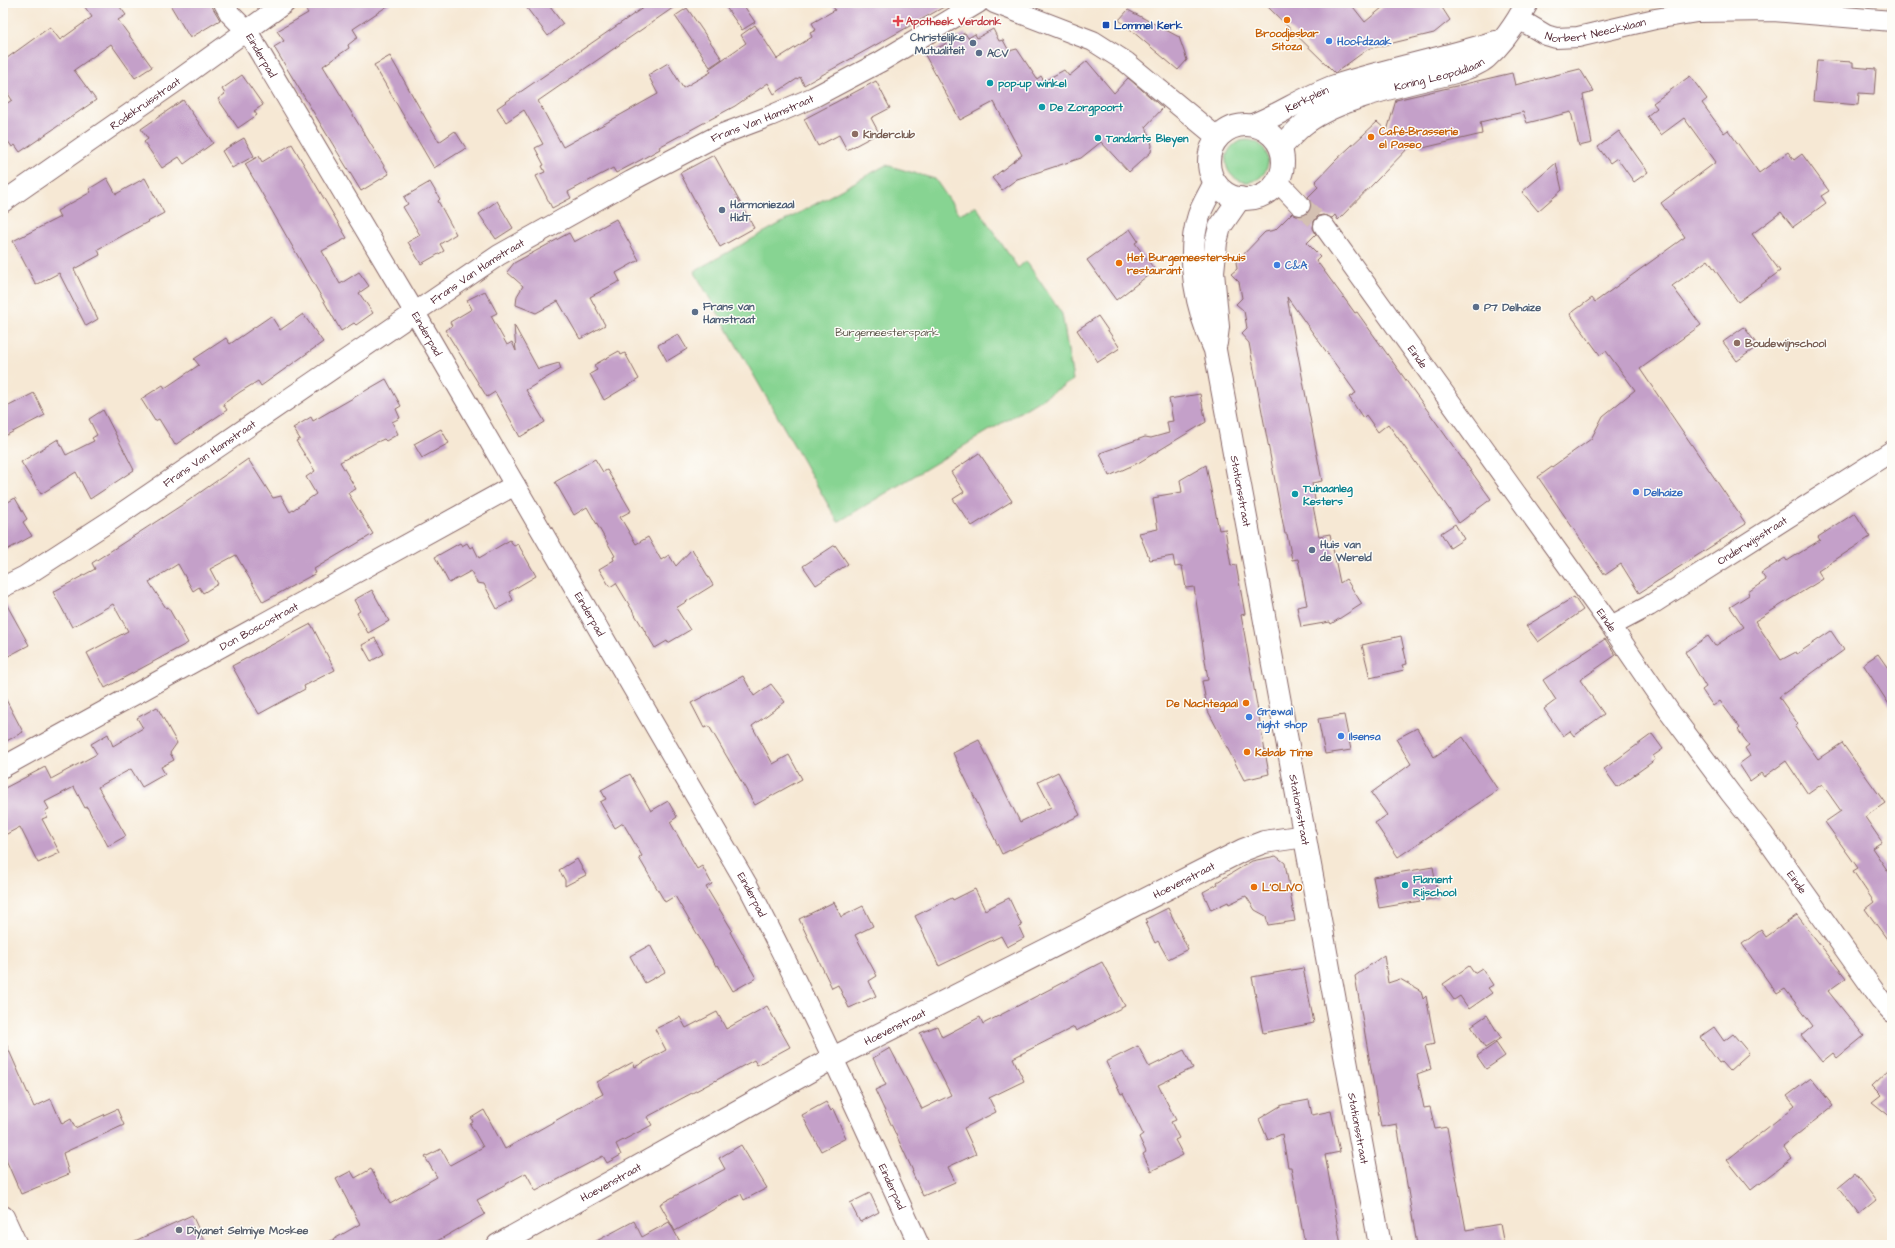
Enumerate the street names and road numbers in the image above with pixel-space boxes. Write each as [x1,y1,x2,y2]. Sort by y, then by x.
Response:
street label: Norbert Neeckxlaan [1543,14,1648,46]
street label: Einderpad [242,31,280,81]
street label: Koning Leopoldlaan [1392,54,1488,95]
street label: Rodekruisstraat [107,73,184,133]
street label: Kerkplein [1283,82,1331,116]
street label: Frans Van Hamstraat [708,91,817,146]
street label: Frans Van Hamstraat [427,235,528,308]
street label: Einderpad [408,309,446,359]
street label: Einde [1404,342,1431,372]
street label: Frans Van Hamstraat [160,416,259,491]
street label: Stationsstraat [1227,454,1255,529]
street label: Onderwijsstraat [1714,513,1791,569]
street label: Einderpad [571,589,608,639]
street label: Don Boscostraat [217,599,302,654]
street label: Einde [1593,606,1620,635]
street label: Stationsstraat [1285,773,1313,847]
street label: Hoevenstraat [1150,858,1218,902]
street label: Einde [1783,868,1810,897]
street label: Einderpad [733,870,770,920]
street label: Hoevenstraat [861,1005,929,1049]
street label: Stationsstraat [1344,1092,1372,1166]
street label: Hoevenstraat [578,1159,645,1206]
street label: Einderpad [875,1161,909,1212]

